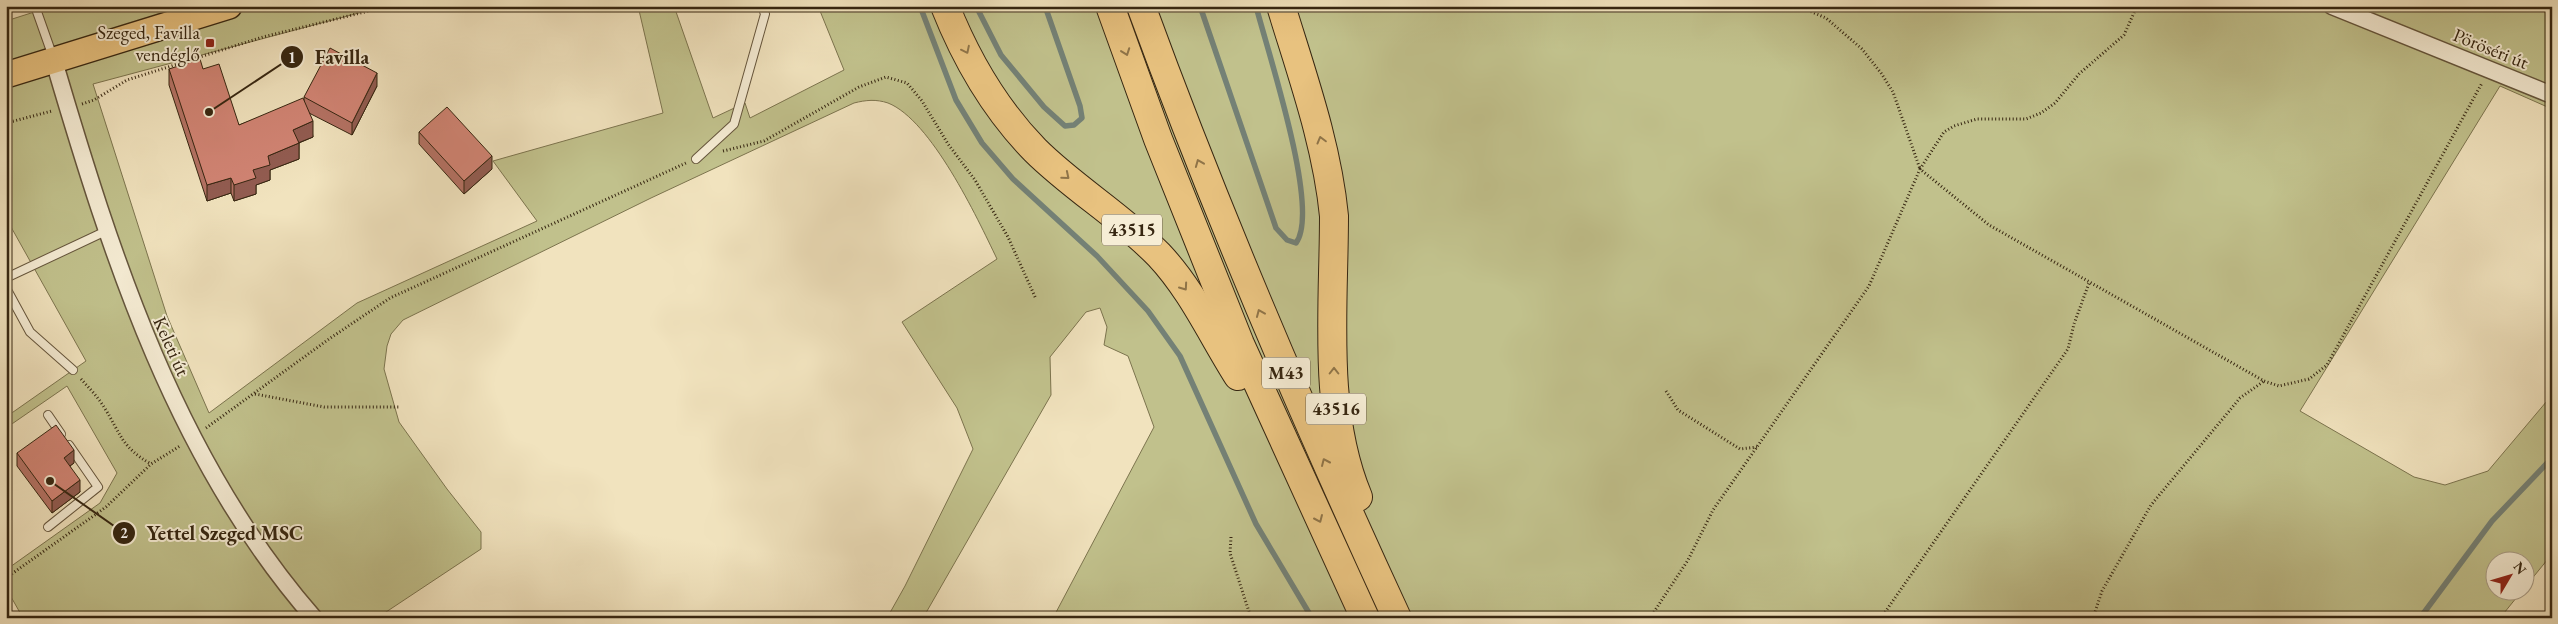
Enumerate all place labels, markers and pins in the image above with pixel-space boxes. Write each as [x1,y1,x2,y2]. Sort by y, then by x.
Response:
place label: Szeged, Favilla vendéglő [97,20,200,67]
marker: Szeged, Favilla vendéglő [204,37,216,49]
callout: Favilla [280,40,379,75]
callout: Yettel Szeged MSC [111,516,313,551]

